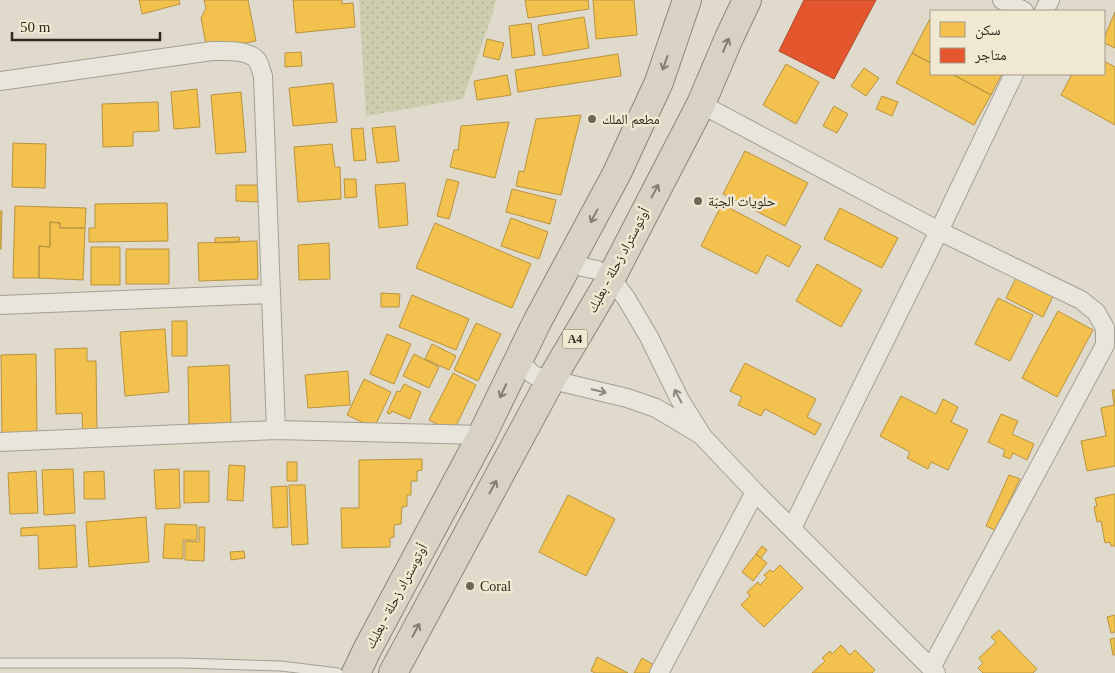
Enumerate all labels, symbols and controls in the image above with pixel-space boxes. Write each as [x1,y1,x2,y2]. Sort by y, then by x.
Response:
scale bar [12,10,160,42]
legend [930,10,1105,75]
text: 50 m [20,19,51,35]
text: سكن [975,22,1001,40]
one-way arrow [721,38,731,53]
text: متاجر [974,47,1007,64]
one-way arrow [660,54,670,70]
place label: مطعم الملك [602,112,660,129]
marker: مطعم الملك [586,113,598,125]
one-way arrow [651,184,660,199]
place label: حلويات الجبّة [708,194,776,210]
marker: حلويات الجبّة [692,195,704,207]
street label: أوتوستراد زحلة - بعلبك [584,205,653,316]
one-way arrow [589,208,598,223]
road number: A4 [562,329,588,348]
one-way arrow [498,383,507,398]
one-way arrow [591,387,607,396]
one-way arrow [673,388,683,403]
one-way arrow [489,480,498,495]
street label: أوتوستراد زحلة - بعلبك [362,541,431,652]
place label: Coral [480,579,511,594]
marker: Coral [464,580,476,592]
one-way arrow [412,623,421,638]

